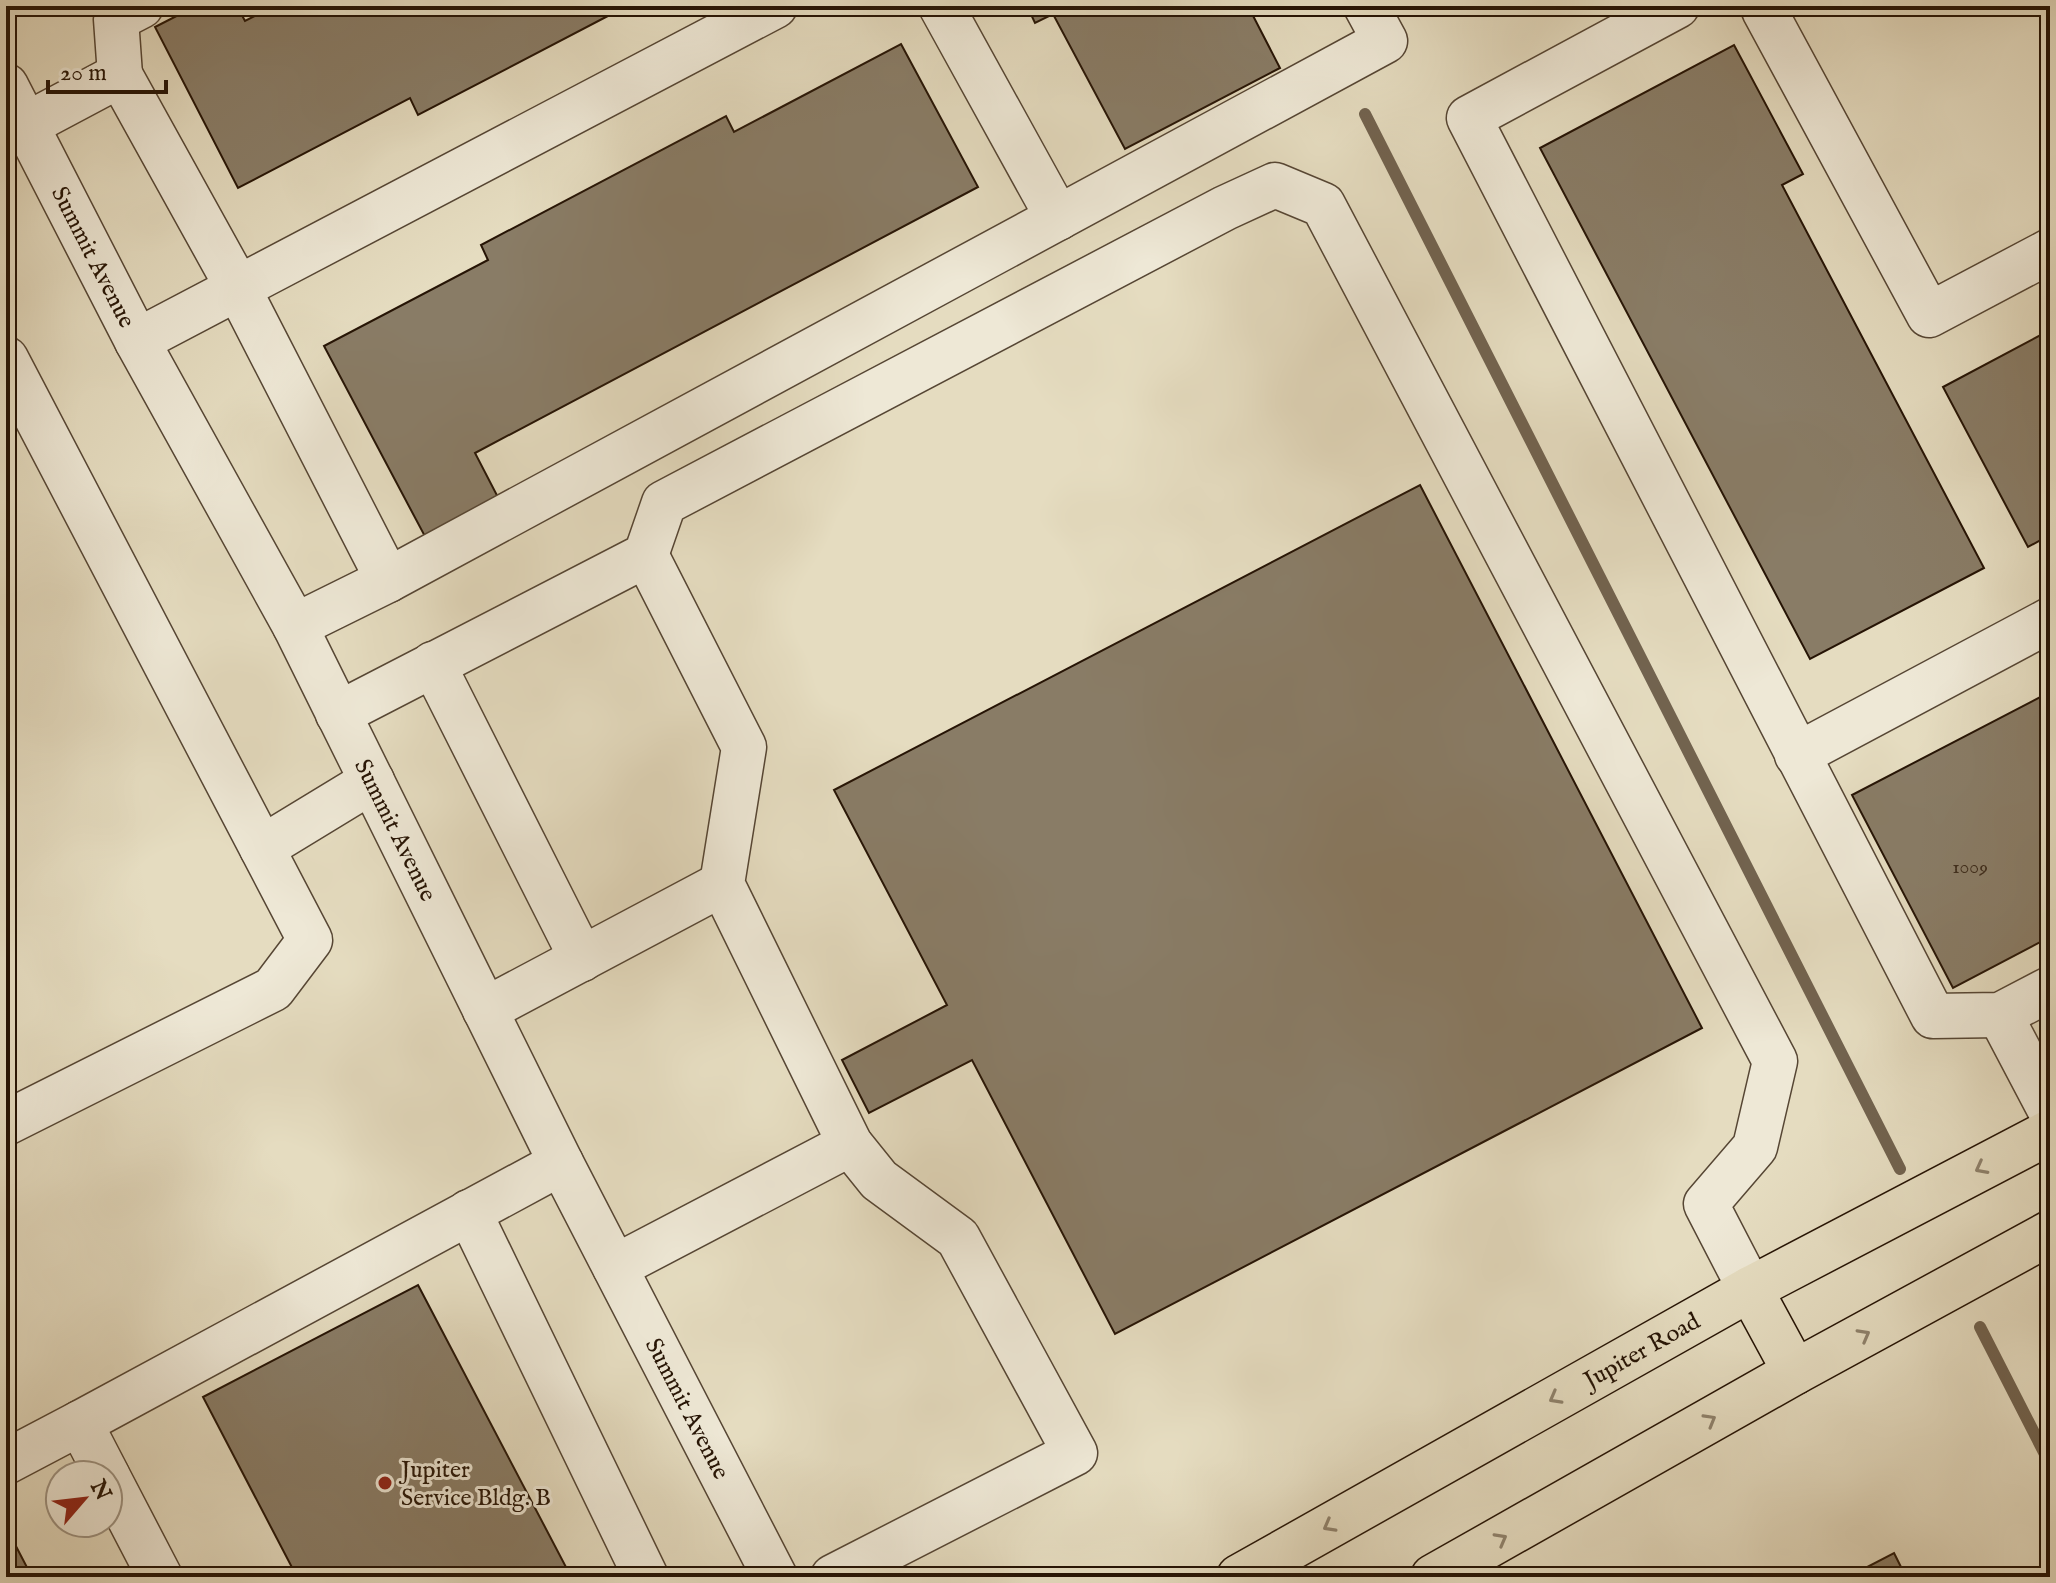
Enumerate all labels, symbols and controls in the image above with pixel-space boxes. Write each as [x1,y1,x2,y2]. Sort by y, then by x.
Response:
scale bar [48,44,166,94]
text: 20 m [60,58,107,89]
street label: Summit Avenue [43,181,142,334]
street label: Summit Avenue [346,754,443,907]
house number: 1009 [1952,855,1988,880]
one-way arrow [1974,1158,1989,1173]
street label: Jupiter Road [1576,1306,1706,1398]
one-way arrow [1855,1329,1870,1344]
street label: Summit Avenue [637,1333,736,1485]
one-way arrow [1549,1389,1564,1404]
one-way arrow [1702,1415,1717,1430]
place label: Jupiter Service Bldg. B [398,1455,551,1514]
north arrow [44,1459,124,1539]
marker: Jupiter Service Bldg. B [376,1474,394,1492]
text: N [83,1475,117,1506]
one-way arrow [1323,1516,1338,1532]
one-way arrow [1493,1534,1507,1549]

